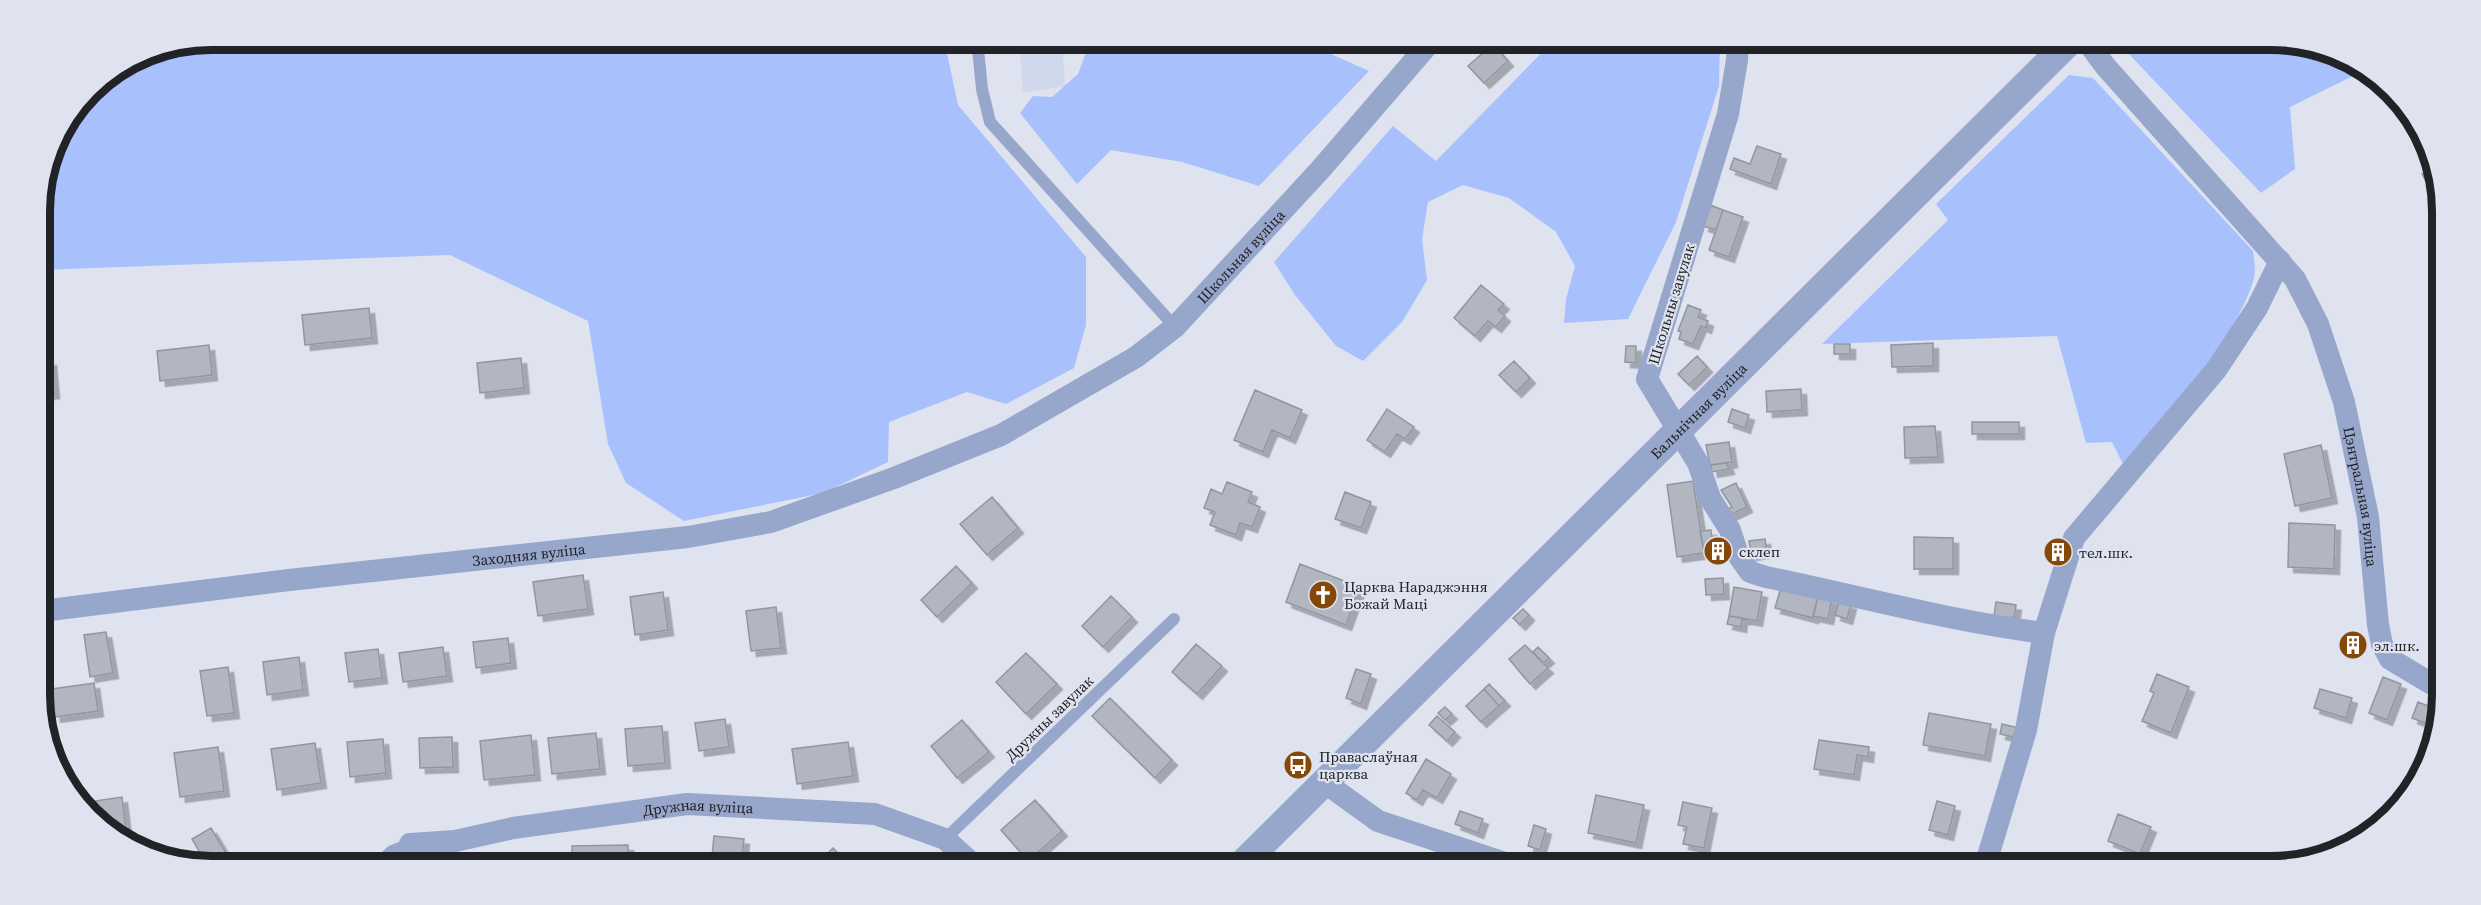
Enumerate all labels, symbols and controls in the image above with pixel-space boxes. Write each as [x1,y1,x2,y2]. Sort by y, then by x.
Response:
street label: Школьная вуліца [1192,204,1289,308]
street label: Школьны завулак [1643,240,1700,367]
street label: Бальнічная вуліца [1645,358,1751,463]
street label: Цэнтральная вуліца [2339,425,2383,568]
building icon: склеп [1702,535,1734,567]
building icon: тел.шк. [2042,536,2074,568]
street label: Заходняя вуліца [471,538,587,571]
place label: склеп [1739,541,1780,562]
place label: тел.шк. [2079,542,2133,563]
place label: Царква Нараджэння Божай Маці [1344,576,1488,614]
church icon: Царква Нараджэння Божай Маці [1307,579,1339,611]
building icon: эл.шк. [2337,629,2369,661]
place label: эл.шк. [2374,635,2420,656]
street label: Дружны завулак [1000,670,1098,766]
place label: Праваслаўная царква [1319,746,1418,784]
bus stop icon: Праваслаўная царква [1282,749,1314,781]
street label: Дружная вуліца [641,793,754,821]

